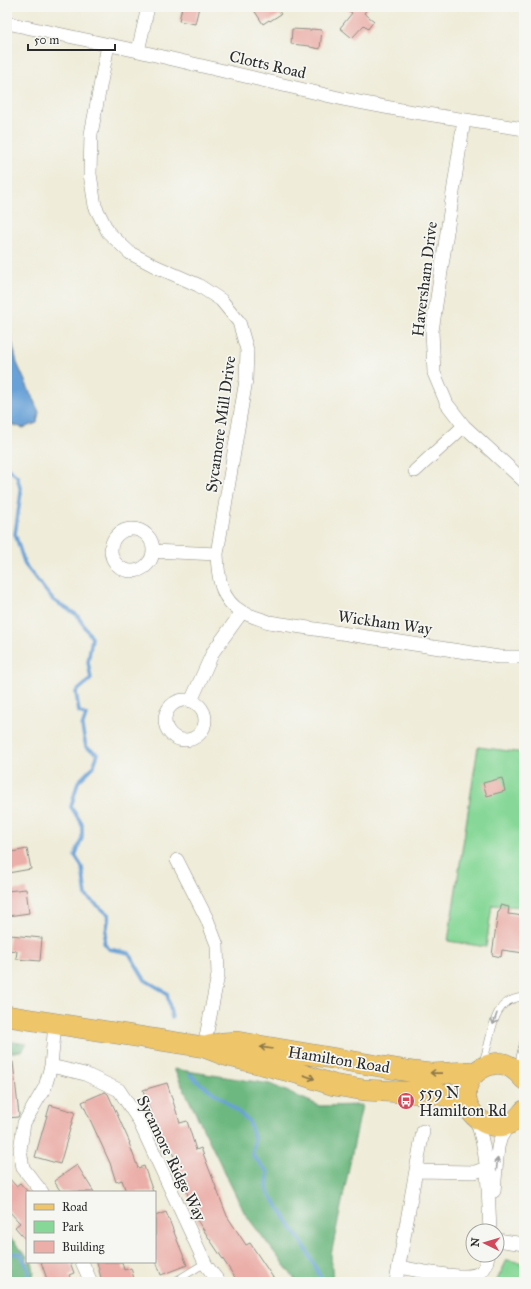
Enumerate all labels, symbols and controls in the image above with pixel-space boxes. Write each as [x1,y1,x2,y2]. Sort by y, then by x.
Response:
scale bar [28,26,115,52]
text: 50 m [34,33,59,47]
street label: Clotts Road [228,46,308,83]
street label: Haversham Drive [408,220,441,338]
street label: Sycamore Mill Drive [202,354,240,493]
street label: Wickham Way [337,606,434,639]
one-way arrow [491,1012,499,1024]
street label: Hamilton Road [287,1042,391,1077]
one-way arrow [260,1044,273,1052]
one-way arrow [430,1070,443,1077]
one-way arrow [302,1074,315,1081]
place label: 559 N Hamilton Rd [419,1083,507,1120]
bus stop icon: 559 N Hamilton Rd [396,1091,416,1111]
street label: Sycamore Ridge Way [132,1092,210,1225]
one-way arrow [493,1158,500,1171]
legend [26,1191,156,1263]
text: Road [62,1200,88,1214]
text: Park [62,1220,84,1234]
north arrow [465,1223,505,1263]
text: N [469,1236,482,1247]
text: Building [62,1240,105,1255]

